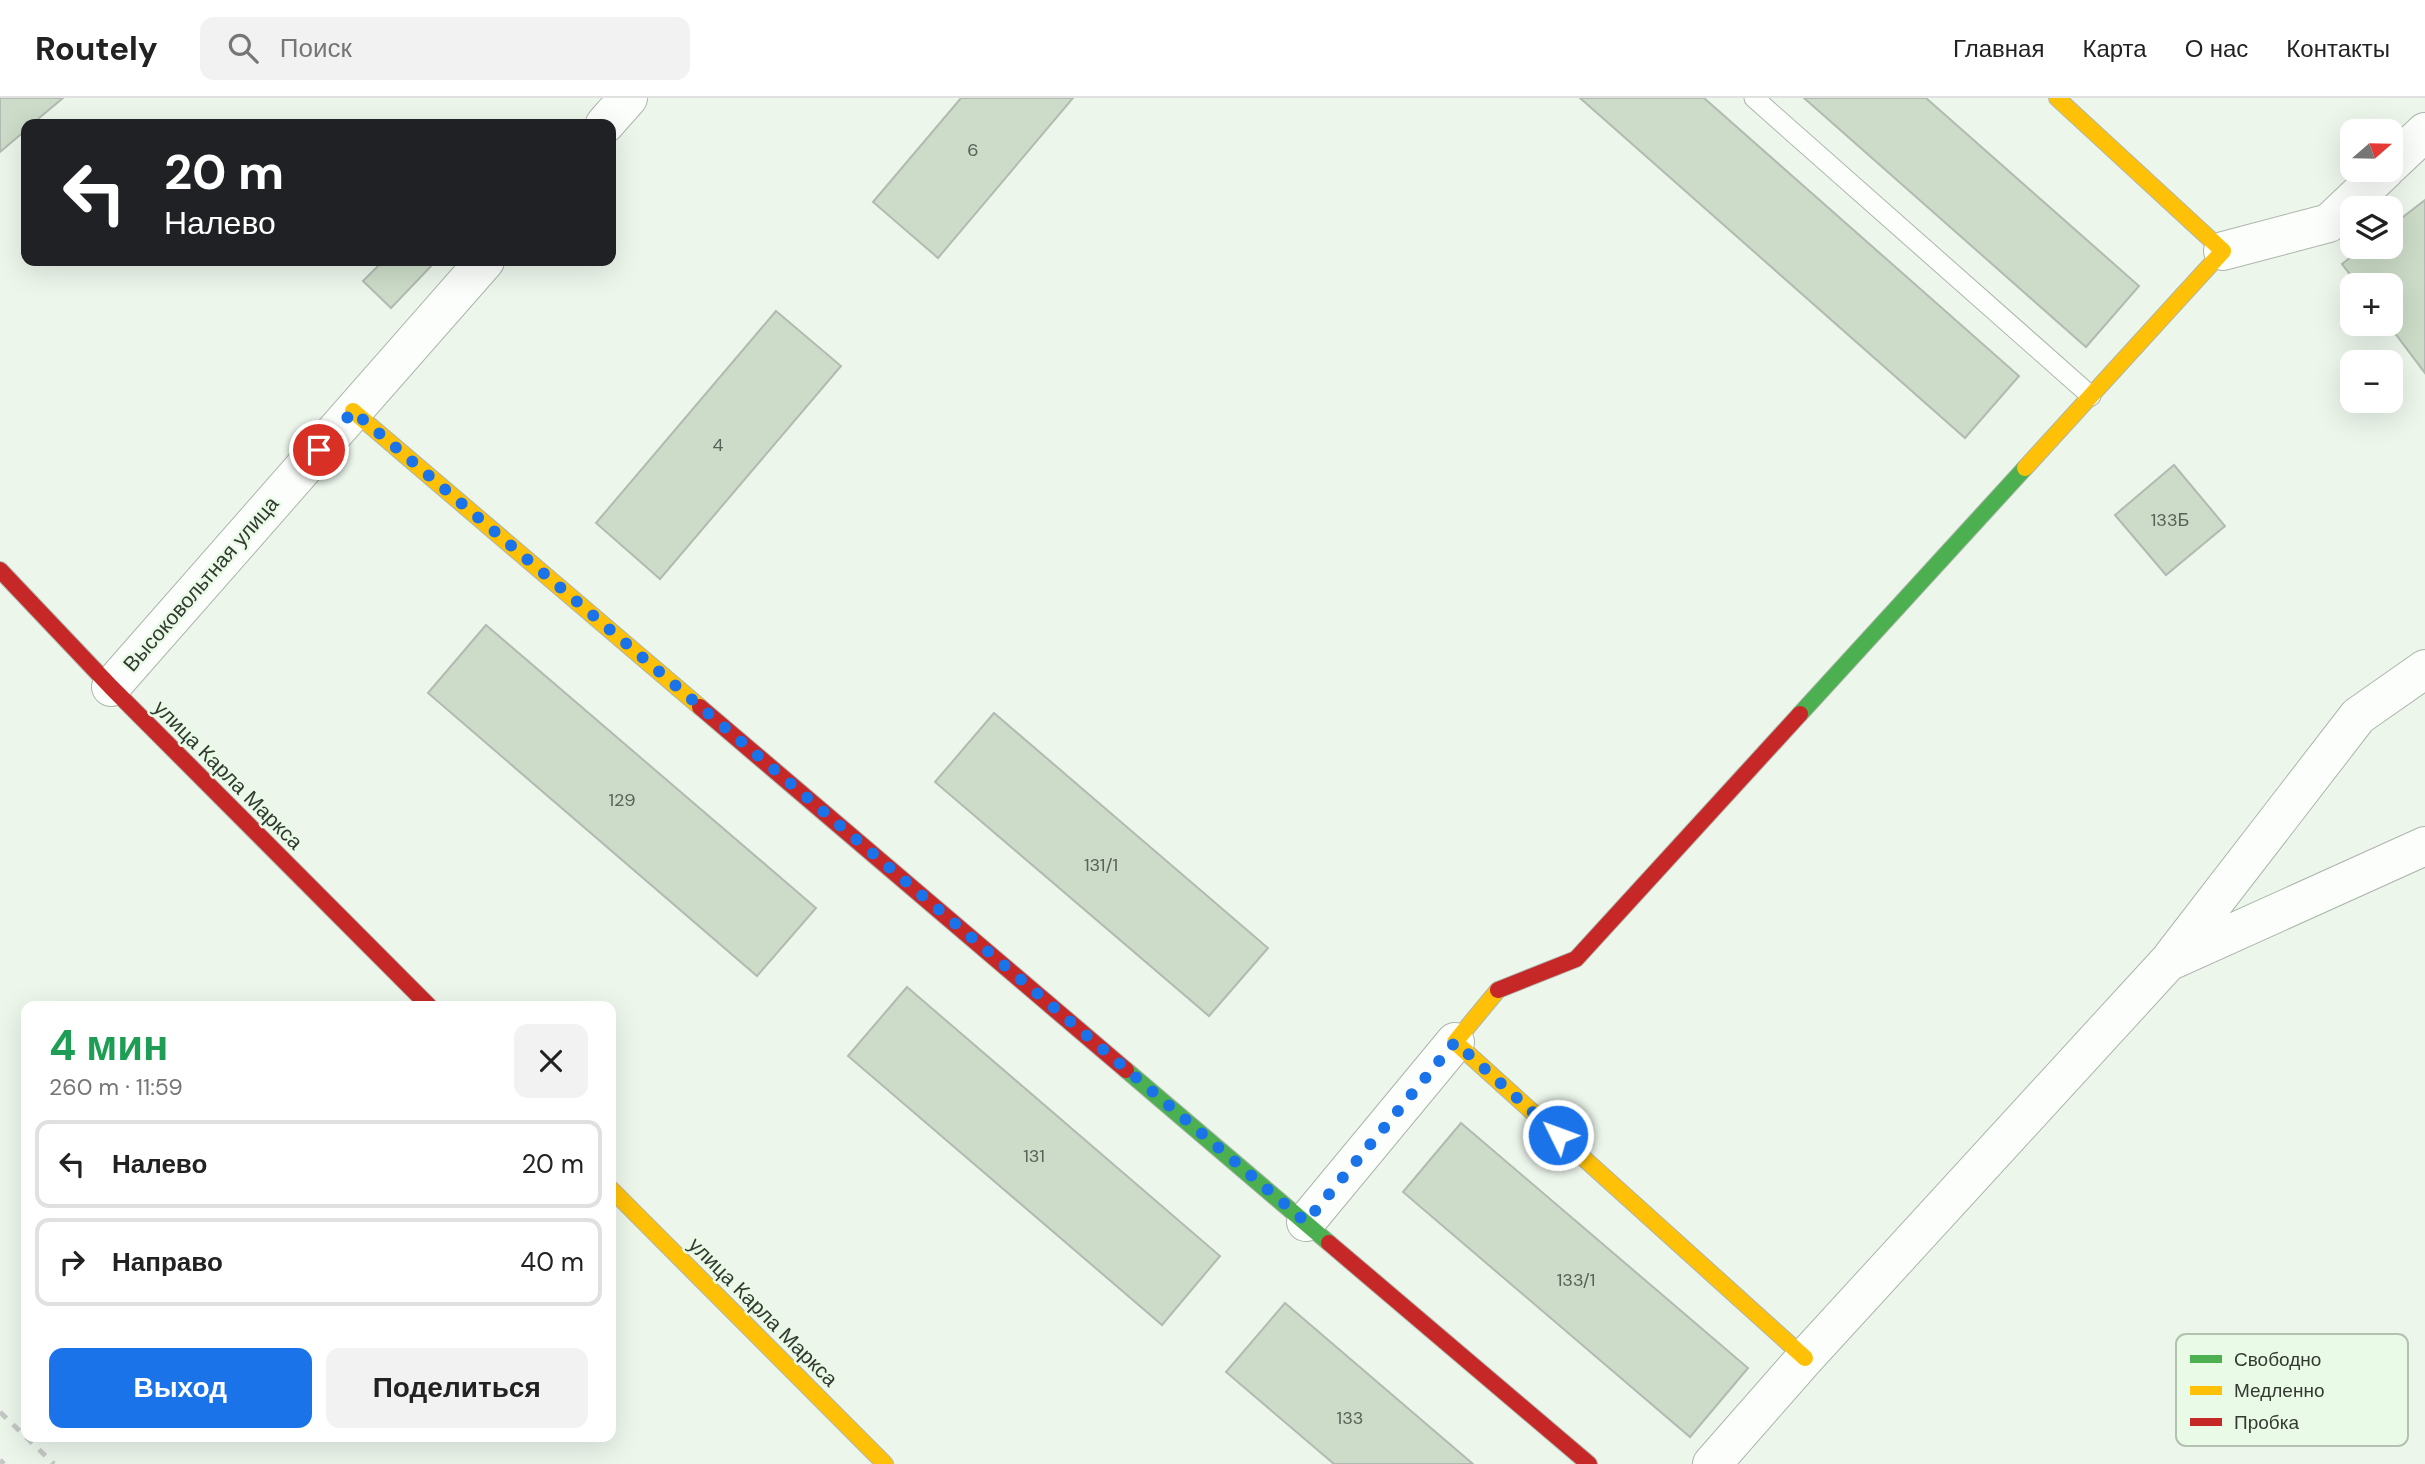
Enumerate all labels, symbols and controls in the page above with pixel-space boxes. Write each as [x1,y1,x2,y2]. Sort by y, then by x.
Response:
search box [200,17,690,80]
text: Routely [35,27,158,70]
icon: search [224,29,262,67]
text: Поиск [280,31,352,65]
text: Главная [1953,33,2044,64]
text: Карта [2082,33,2147,64]
text: О нас [2185,33,2248,64]
text: Контакты [2286,33,2390,64]
north arrow [2340,119,2403,182]
map controls [2340,119,2403,413]
house number: 6 [967,138,979,162]
text: 20 m [164,140,284,204]
icon: left [49,147,140,238]
button: layers [2340,196,2403,259]
text: Налево [164,202,276,244]
button: + [2340,273,2403,336]
button: − [2340,350,2403,413]
pin [289,420,349,480]
icon: arrive [300,431,338,469]
house number: 4 [713,433,724,457]
street label: Высоковольтная улица [117,490,285,678]
house number: 133Б [2151,508,2189,532]
street label: улица Карла Маркса [147,694,309,856]
house number: 129 [608,788,636,812]
house number: 131/1 [1084,853,1118,877]
text: 4 мин [49,1018,168,1073]
button: close [514,1024,588,1098]
text: 260 m · 11:59 [49,1072,183,1102]
position arrow [1521,1098,1595,1172]
house number: 131 [1023,1144,1045,1168]
icon: left [53,1145,91,1183]
text: Налево [112,1147,207,1181]
text: 20 m [521,1147,584,1181]
street label: улица Карла Маркса [682,1231,844,1393]
icon: right [53,1243,91,1281]
text: Направо [112,1245,223,1279]
text: 40 m [520,1245,584,1279]
house number: 133/1 [1557,1268,1595,1292]
legend [2176,1334,2408,1446]
text: Свободно [2234,1347,2321,1372]
button: Выход [49,1348,312,1428]
button: Поделиться [326,1348,588,1428]
text: Медленно [2234,1378,2324,1403]
house number: 133 [1337,1406,1363,1430]
text: Пробка [2234,1410,2299,1435]

